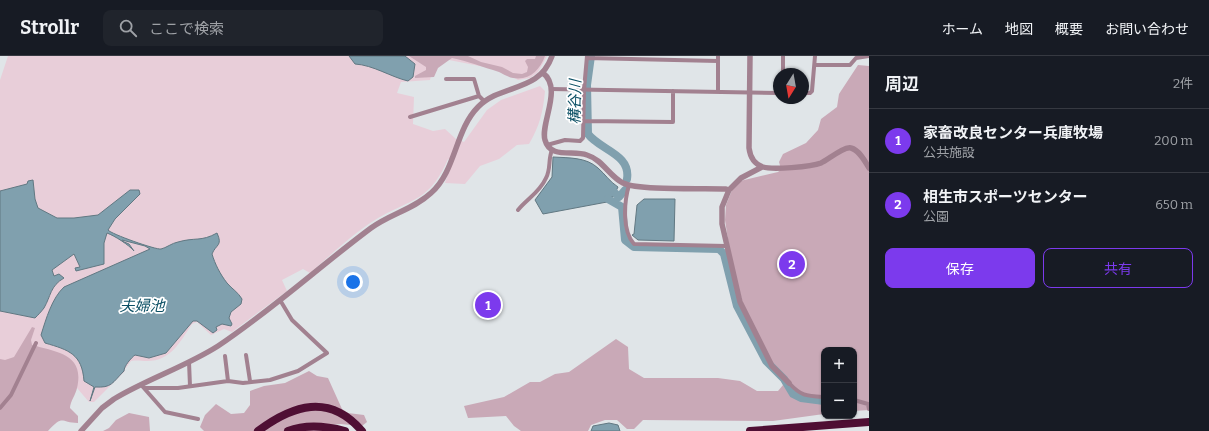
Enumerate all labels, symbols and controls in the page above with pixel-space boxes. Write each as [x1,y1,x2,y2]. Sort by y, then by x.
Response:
search box [103,10,383,46]
text: Strollr [20,16,79,39]
icon: search [117,17,139,39]
text: ここで検索 [149,20,224,38]
text: ホーム [941,21,983,38]
text: 地図 [1005,21,1033,38]
text: 概要 [1055,21,1083,38]
text: お問い合わせ [1105,21,1189,38]
north arrow [773,68,809,104]
text: 周辺 [885,74,919,95]
text: 2件 [1173,76,1193,91]
water label: 構谷川 [566,77,584,125]
text: 家畜改良センター兵庫牧場 [923,124,1103,142]
text: 1 [895,133,901,148]
text: 200 m [1154,133,1193,148]
text: 公共施設 [923,145,975,160]
text: 相生市スポーツセンター [923,188,1088,206]
text: 2 [894,197,902,212]
text: 650 m [1155,197,1193,212]
text: 公園 [923,209,949,224]
button: 保存 [885,248,1035,288]
button: 共有 [1043,248,1193,288]
pin: 2 [779,249,805,279]
your location [343,272,363,292]
pin: 1 [475,290,501,320]
water label: 夫婦池 [119,297,166,315]
map controls [821,347,857,419]
button: + [821,347,857,383]
button: − [821,383,857,419]

